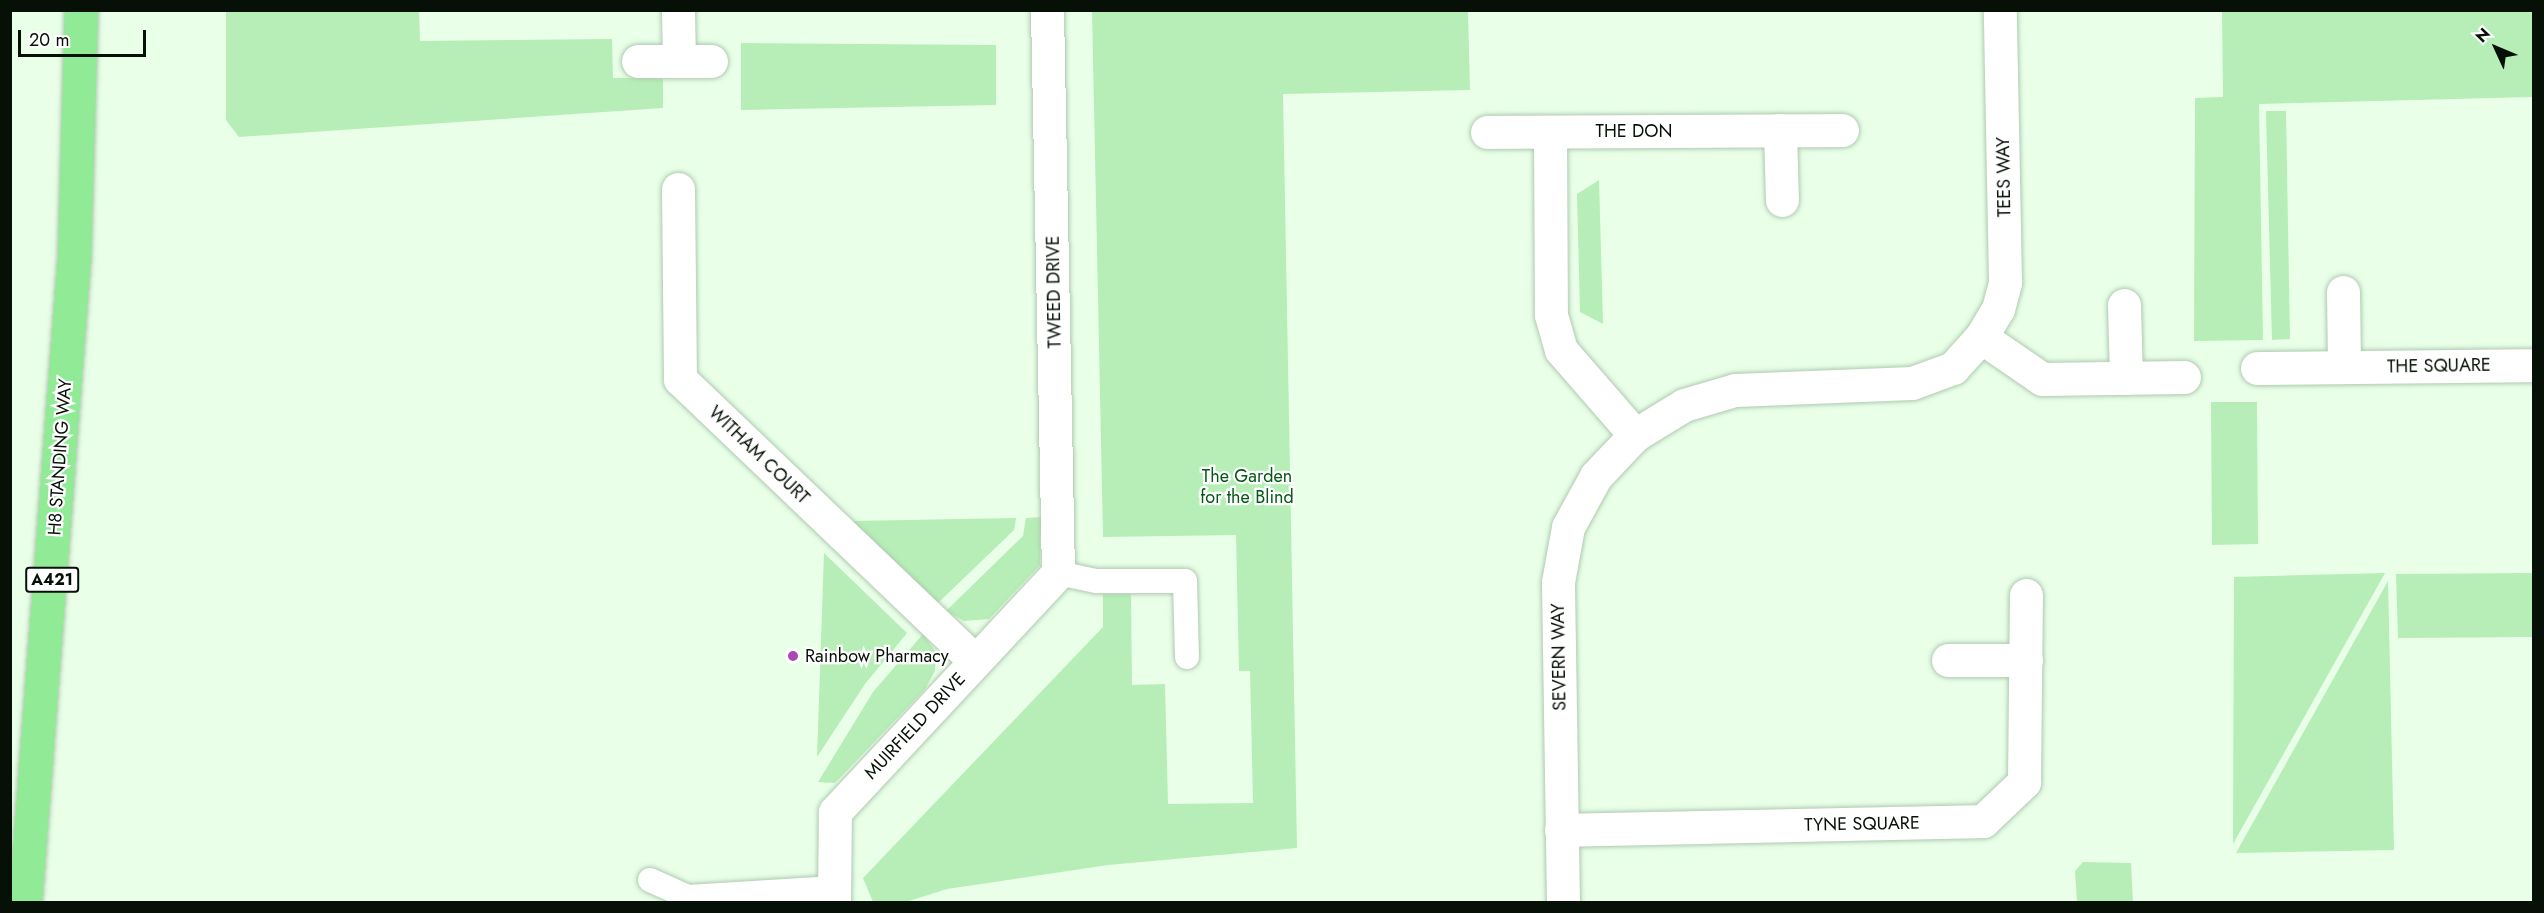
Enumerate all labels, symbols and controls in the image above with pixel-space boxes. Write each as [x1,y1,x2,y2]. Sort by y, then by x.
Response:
scale bar [21,18,148,56]
north arrow [2466,18,2526,78]
text: N [2470,23,2495,48]
text: 20 m [29,27,69,53]
street label: THE DON [1596,120,1672,142]
street label: TEES WAY [1993,137,2015,217]
street label: TWEED DRIVE [1042,235,1066,349]
street label: THE SQUARE [2387,354,2491,378]
street label: H8 STANDING WAY [44,378,76,536]
street label: WITHAM COURT [704,402,814,508]
park label: The Garden for the Blind [1200,466,1294,508]
road number: A421 [25,567,79,593]
street label: SEVERN WAY [1547,603,1571,711]
place label: Rainbow Pharmacy [805,645,949,667]
marker: Rainbow Pharmacy [786,649,800,663]
street label: MUIRFIELD DRIVE [860,668,970,784]
street label: TYNE SQUARE [1804,812,1920,836]

